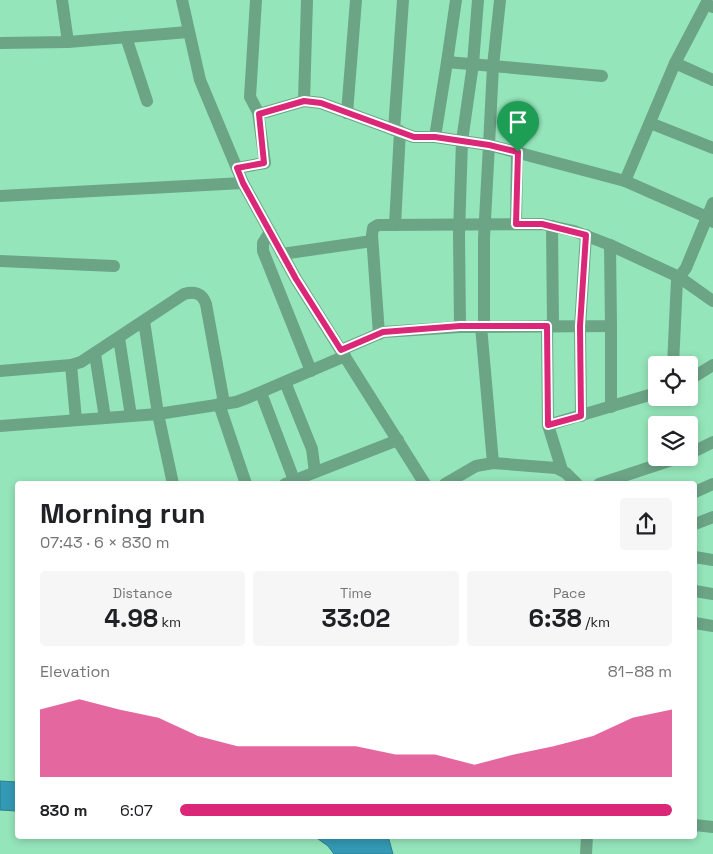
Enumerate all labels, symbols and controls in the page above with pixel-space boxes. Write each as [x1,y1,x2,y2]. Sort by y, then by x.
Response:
pin [497,101,539,152]
icon: arrive [504,108,532,136]
map controls [648,356,698,466]
button: locate [648,356,698,406]
button: layers [648,416,698,466]
text: Morning run [40,495,205,531]
button: share [620,498,672,550]
text: 07:43 · 6 × 830 m [40,532,170,553]
text: Distance [113,584,172,602]
text: Time [340,584,372,602]
text: Pace [553,584,586,602]
text: 4.98 [104,602,158,634]
text: 33:02 [322,602,390,634]
text: 6:38 [529,602,582,634]
text: km [158,613,181,631]
text: /km [582,613,610,631]
text: Elevation [40,661,110,682]
text: 81–88 m [608,661,672,682]
text: 830 m [40,800,87,821]
text: 6:07 [120,800,153,821]

